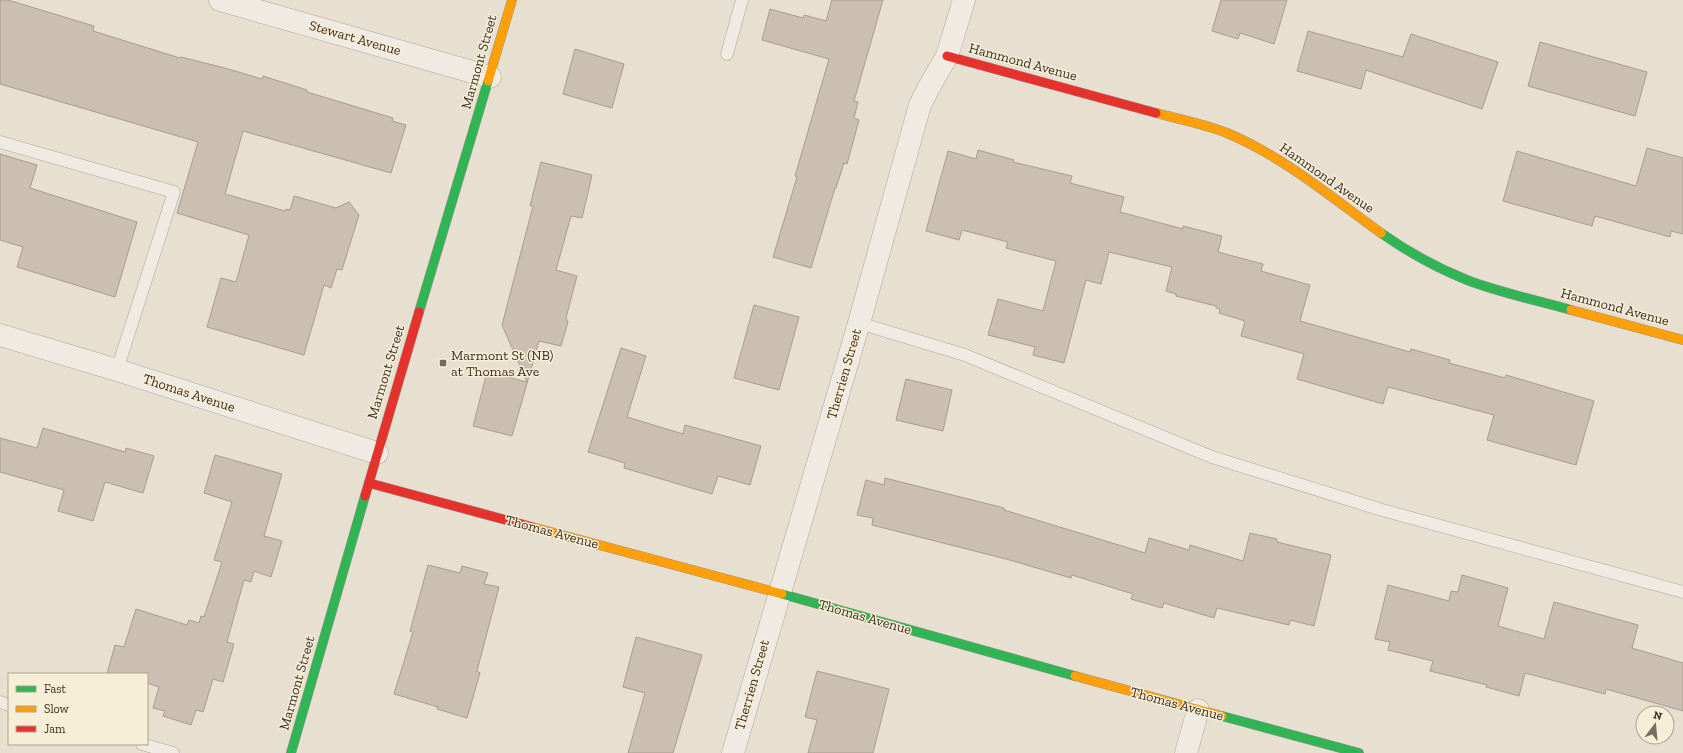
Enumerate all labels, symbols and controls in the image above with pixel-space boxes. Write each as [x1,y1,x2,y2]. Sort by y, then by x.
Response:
street label: Marmont Street [457,12,501,111]
street label: Stewart Avenue [307,17,403,59]
street label: Hammond Avenue [967,39,1079,85]
street label: Hammond Avenue [1277,139,1378,217]
street label: Hammond Avenue [1559,284,1671,330]
street label: Marmont Street [364,322,409,421]
street label: Therrien Street [823,326,865,421]
place label: Marmont St (NB) at Thomas Ave [451,347,554,380]
marker: Marmont St (NB) at Thomas Ave [438,358,448,368]
street label: Thomas Avenue [141,370,238,416]
street label: Thomas Avenue [504,511,601,553]
street label: Thomas Avenue [817,596,914,638]
street label: Marmont Street [275,633,319,732]
street label: Therrien Street [731,637,773,732]
legend [8,673,148,745]
text: Fast [44,682,67,696]
street label: Thomas Avenue [1129,683,1226,725]
text: Slow [44,702,70,716]
north arrow [1635,705,1675,745]
text: N [1652,708,1664,723]
text: Jam [44,722,66,736]

